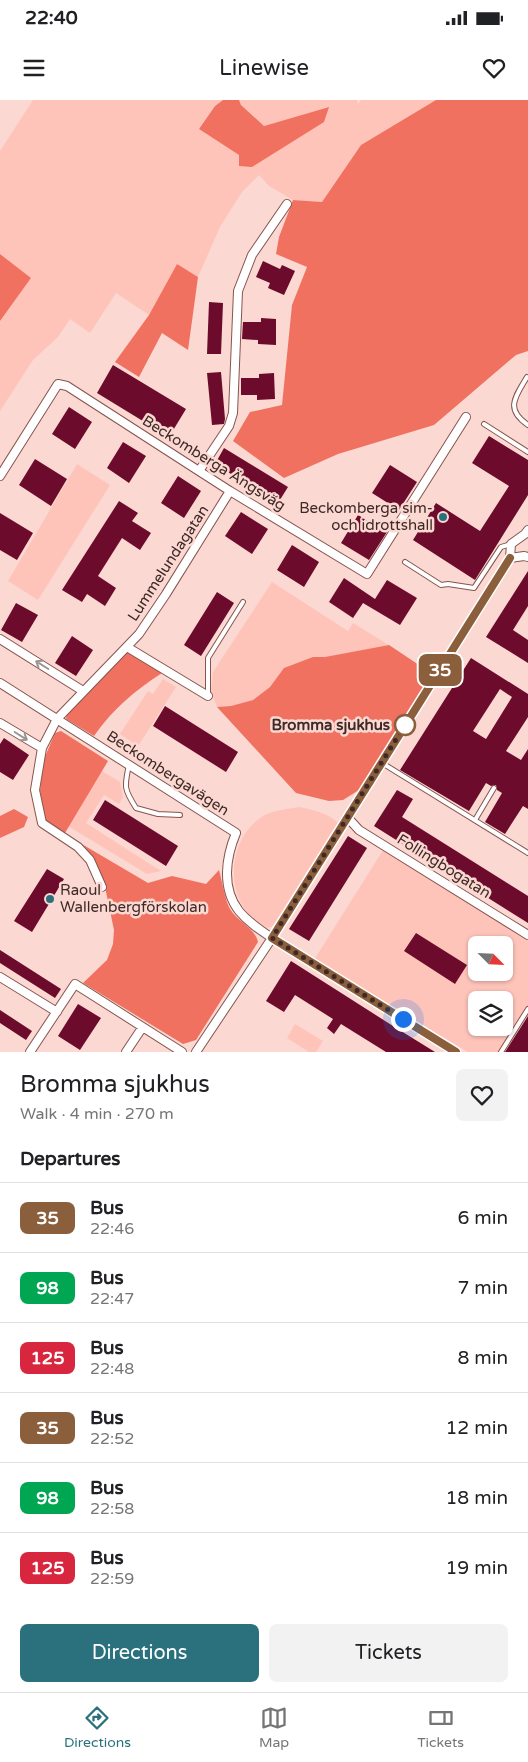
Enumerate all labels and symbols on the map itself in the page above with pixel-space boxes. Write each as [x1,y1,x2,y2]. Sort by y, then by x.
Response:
street label: Beckomberga Ängsväg [139,411,289,515]
place label: Beckomberga sim- och idrottshall [299,499,433,534]
street label: Lummelundagatan [124,502,212,624]
marker: Beckomberga sim- och idrottshall [437,511,449,523]
line badge: 35 [418,654,462,686]
one-way arrow [35,660,49,670]
marker: Bromma sjukhus [394,714,416,736]
place label: Bromma sjukhus [271,716,390,735]
street label: Beckombergavägen [103,727,233,819]
one-way arrow [13,731,27,741]
street label: Follingbogatan [394,830,494,902]
place label: Raoul Wallenbergförskolan [60,881,207,916]
marker: Raoul Wallenbergförskolan [44,893,56,905]
north arrow [468,936,512,981]
your location [391,1007,416,1032]

